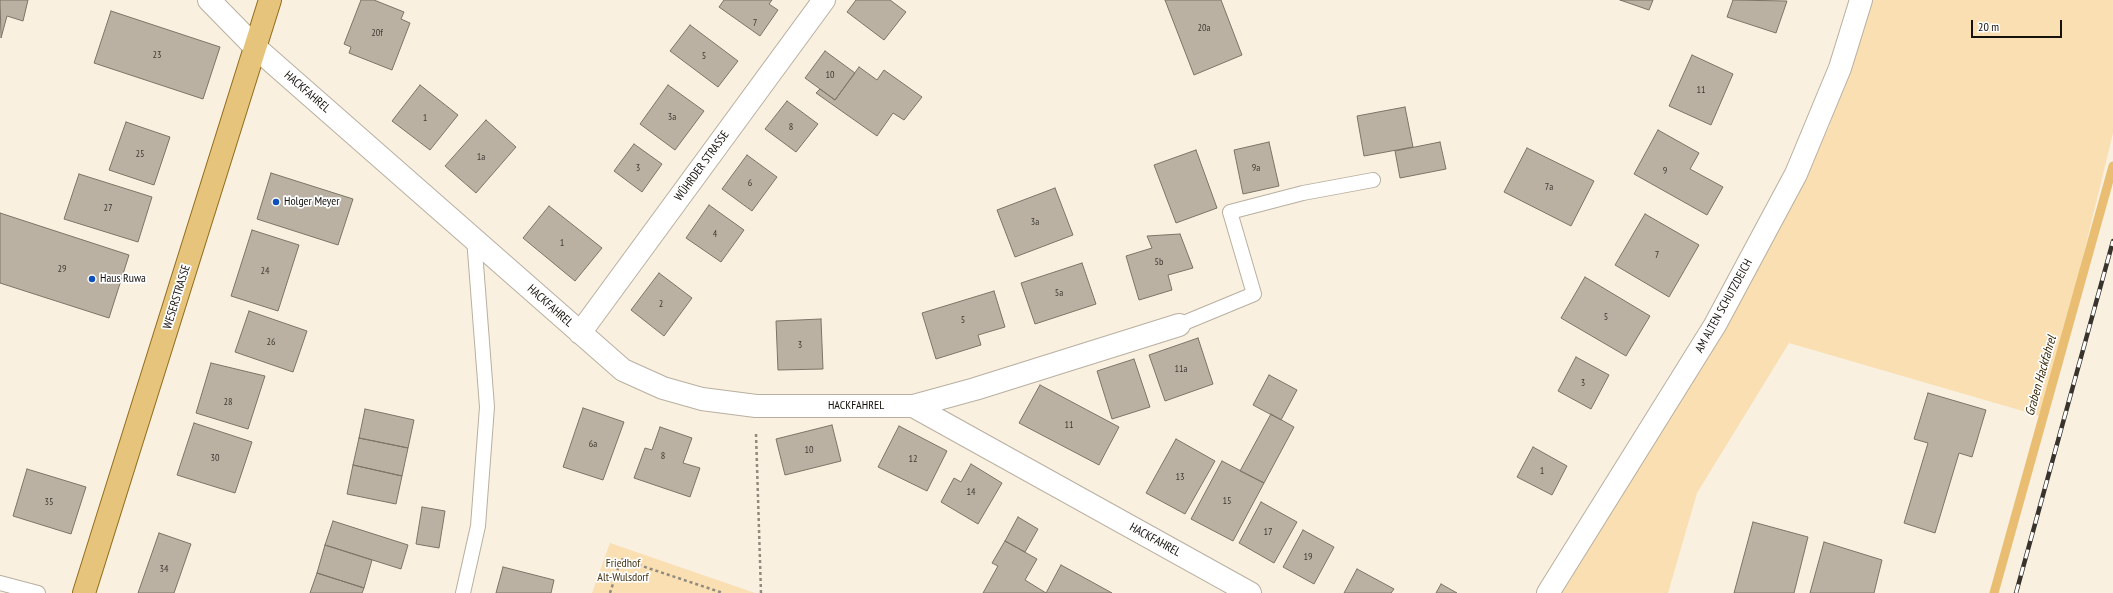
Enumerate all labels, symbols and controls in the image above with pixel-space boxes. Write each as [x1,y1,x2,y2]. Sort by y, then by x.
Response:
scale bar [1973,12,2064,38]
house number: 7 [753,17,757,29]
text: 20 m [1978,19,1999,34]
house number: 20a [1198,22,1210,34]
house number: 20f [371,27,383,39]
house number: 23 [153,49,161,61]
house number: 5 [702,50,706,62]
street label: HACKFAHREL [281,68,333,116]
house number: 10 [826,69,834,81]
house number: 11 [1697,84,1705,96]
house number: 3a [668,111,676,123]
house number: 1 [423,112,427,124]
house number: 8 [789,121,793,133]
street label: WÜHRDER STRASSE [672,128,732,204]
house number: 25 [136,148,144,160]
house number: 1a [477,151,485,163]
house number: 3 [636,162,640,174]
house number: 9a [1252,162,1260,174]
house number: 9 [1663,165,1667,177]
house number: 6 [748,177,752,189]
house number: 7a [1545,181,1553,193]
place label: Holger Meyer [284,195,340,209]
marker: Holger Meyer [271,197,281,207]
house number: 27 [104,202,112,214]
house number: 3a [1031,216,1039,228]
house number: 4 [713,228,717,240]
house number: 1 [560,237,564,249]
house number: 7 [1655,249,1659,261]
house number: 5b [1155,256,1163,268]
street label: AM ALTEN SCHUTZDEICH [1692,257,1756,355]
house number: 29 [58,263,66,275]
street label: WESERSTRASSE [160,263,194,331]
house number: 24 [261,265,269,277]
place label: Haus Ruwa [100,272,146,286]
marker: Haus Ruwa [87,274,97,284]
street label: HACKFAHREL [524,282,576,330]
house number: 5a [1055,287,1063,299]
house number: 2 [659,298,663,310]
house number: 5 [1604,311,1608,323]
house number: 5 [961,314,965,326]
water label: Graben Hackfahrel [2022,334,2060,418]
house number: 26 [267,336,275,348]
house number: 3 [798,339,802,351]
house number: 11a [1175,363,1187,375]
house number: 3 [1581,377,1585,389]
house number: 28 [224,396,232,408]
street label: HACKFAHREL [828,399,884,413]
house number: 11 [1065,419,1073,431]
house number: 6a [589,438,597,450]
house number: 10 [805,444,813,456]
house number: 8 [661,450,665,462]
house number: 30 [211,452,219,464]
house number: 12 [909,453,917,465]
house number: 1 [1540,465,1544,477]
house number: 13 [1176,471,1184,483]
house number: 14 [967,486,975,498]
house number: 15 [1223,495,1231,507]
house number: 35 [45,496,53,508]
street label: HACKFAHREL [1127,520,1183,560]
house number: 17 [1264,526,1272,538]
house number: 19 [1304,551,1312,563]
park label: Friedhof Alt-Wulsdorf [597,557,649,585]
house number: 34 [160,563,168,575]

